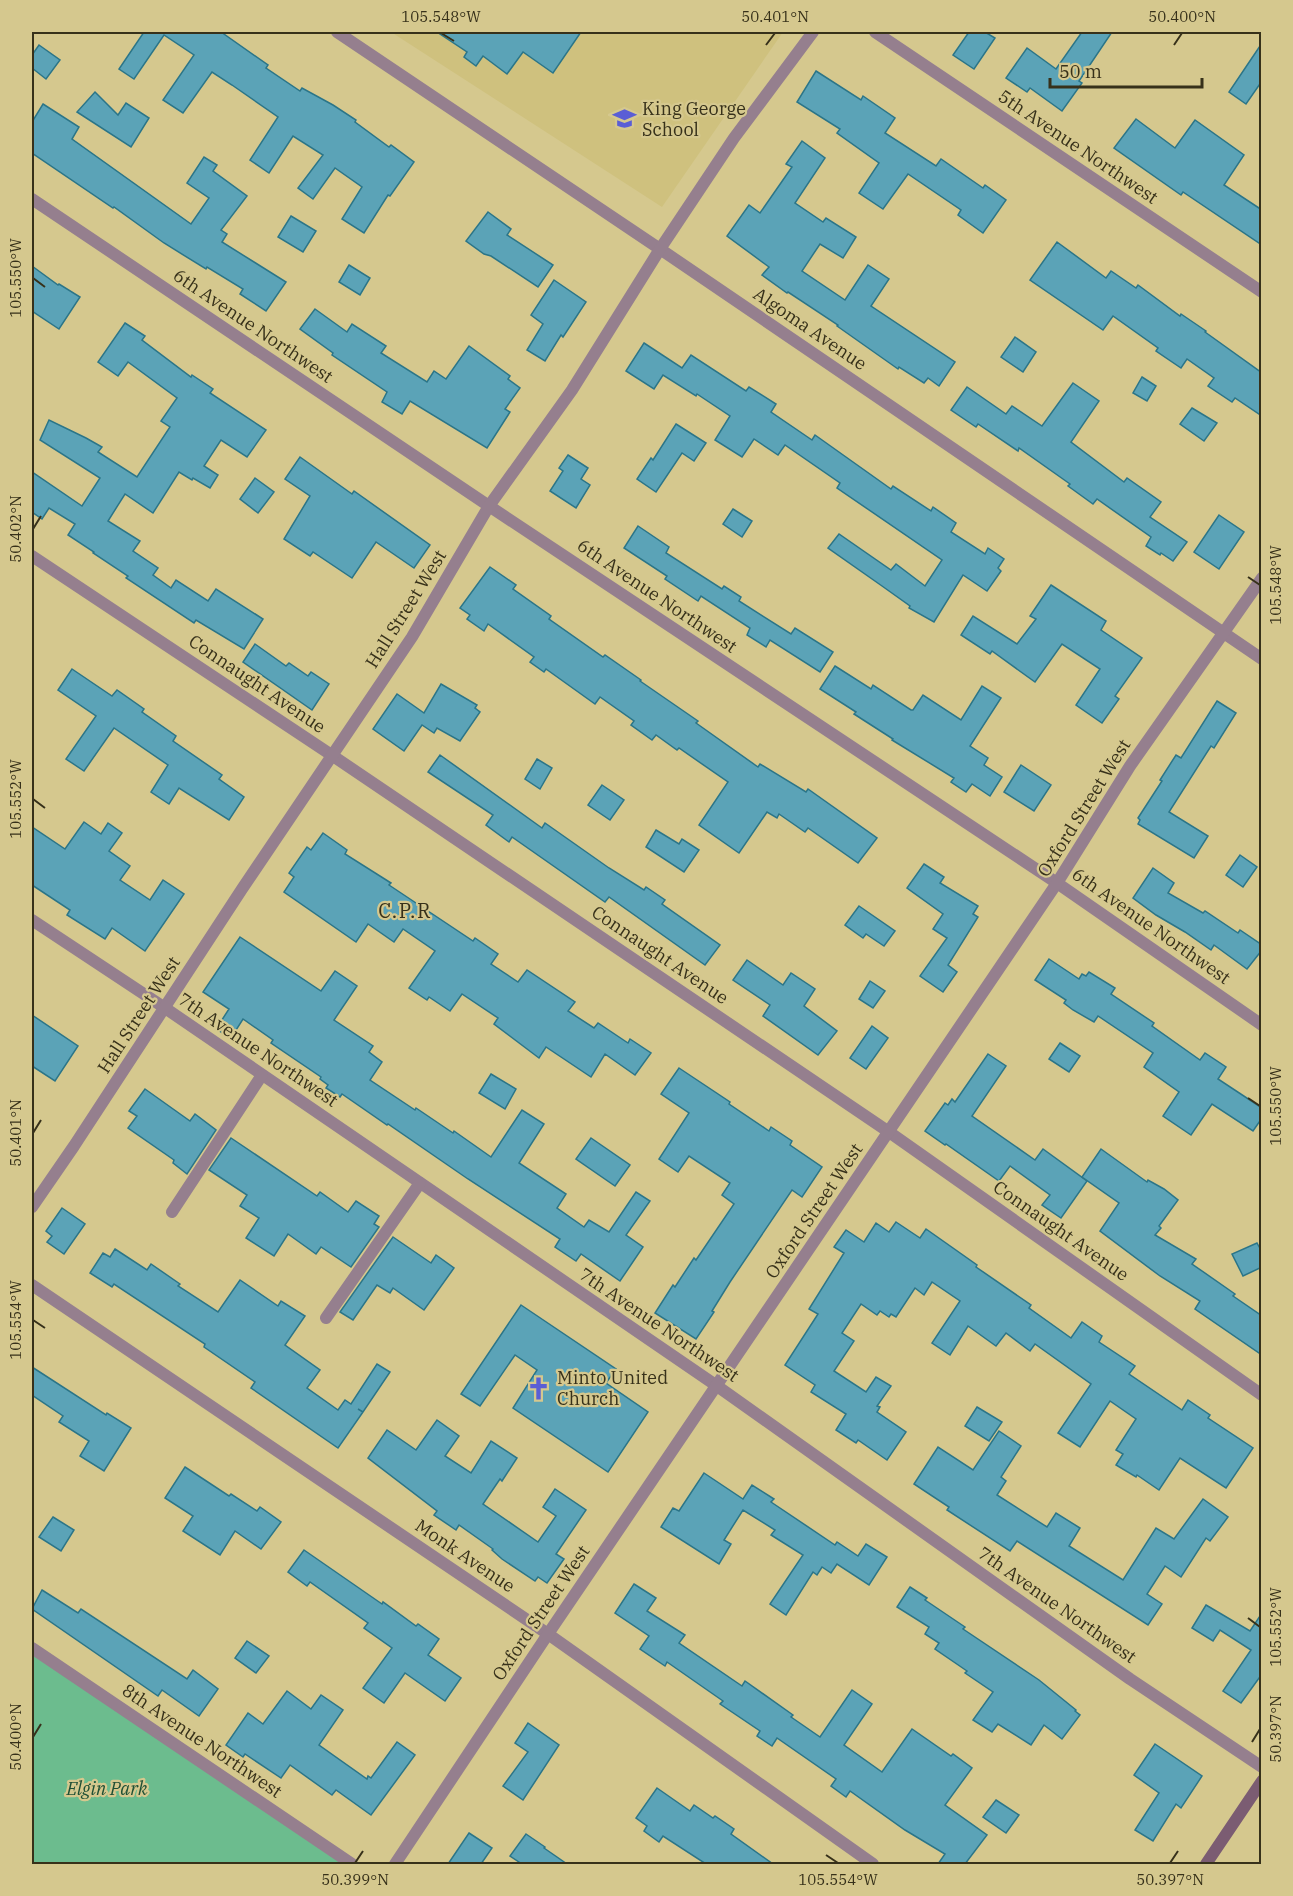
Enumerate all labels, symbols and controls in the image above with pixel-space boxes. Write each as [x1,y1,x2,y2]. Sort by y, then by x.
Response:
text: 105.548°W [401,7,481,26]
text: 50.401°N [741,7,809,26]
text: 50.400°N [1148,7,1216,26]
scale bar [1050,51,1202,89]
text: 50 m [1059,60,1102,83]
street label: 5th Avenue Northwest [994,84,1163,209]
place label: King George School [642,97,746,141]
school or university icon: King George School [611,106,637,132]
text: 105.550°W [6,238,25,318]
street label: 6th Avenue Northwest [169,263,338,388]
street label: Algoma Avenue [749,282,871,375]
text: 50.402°N [6,495,25,563]
street label: 6th Avenue Northwest [573,533,742,658]
street label: Hall Street West [360,545,451,672]
text: 105.548°W [1266,545,1285,625]
street label: Connaught Avenue [184,629,330,738]
street label: Oxford Street West [1032,735,1135,881]
text: 105.552°W [6,759,25,839]
street label: 6th Avenue Northwest [1068,862,1235,989]
district label: C.P.R [378,897,432,924]
street label: Connaught Avenue [587,900,733,1009]
street label: Hall Street West [92,952,185,1078]
street label: 7th Avenue Northwest [174,987,343,1112]
text: 105.550°W [1266,1066,1285,1146]
text: 50.401°N [6,1099,25,1167]
street label: Oxford Street West [760,1139,867,1283]
street label: Connaught Avenue [989,1175,1134,1286]
street label: 7th Avenue Northwest [575,1262,744,1387]
text: 105.554°W [6,1280,25,1360]
place label: Minto United Church [557,1366,668,1410]
church icon: Minto United Church [526,1375,552,1401]
street label: Monk Avenue [411,1514,520,1597]
street label: Oxford Street West [487,1541,594,1685]
street label: 7th Avenue Northwest [974,1541,1141,1668]
text: 105.552°W [1266,1587,1285,1667]
street label: 8th Avenue Northwest [118,1678,287,1803]
text: 50.397°N [1266,1695,1285,1763]
text: 50.400°N [6,1703,25,1771]
park label: Elgin Park [65,1777,148,1800]
text: 50.399°N [321,1870,389,1889]
text: 105.554°W [798,1870,878,1889]
text: 50.397°N [1136,1870,1204,1889]

